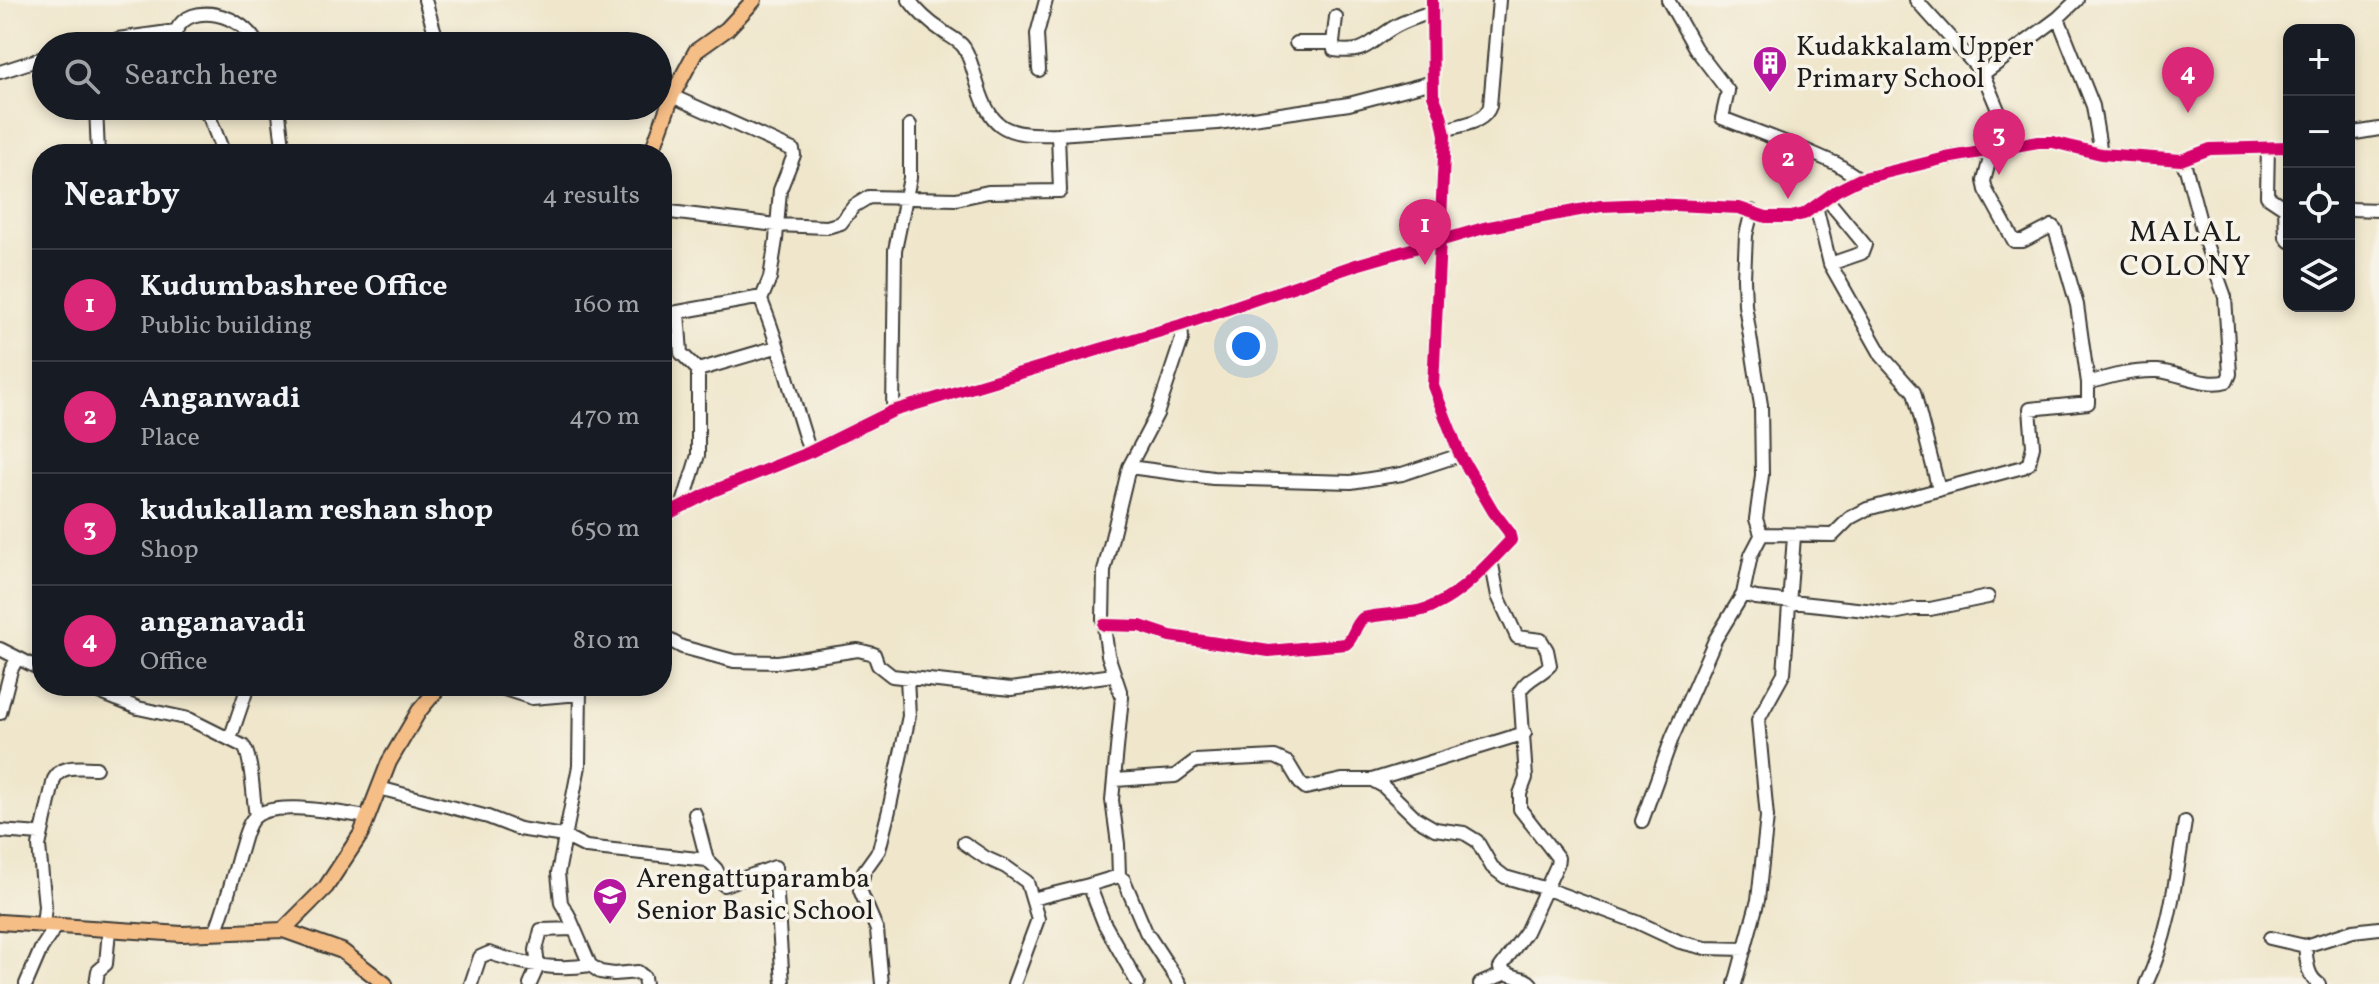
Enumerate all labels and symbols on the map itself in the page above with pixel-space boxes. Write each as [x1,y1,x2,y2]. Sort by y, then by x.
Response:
place label: Kudakkalam Upper Primary School [1796,28,2034,99]
building icon: Kudakkalam Upper Primary School [1751,44,1789,94]
pin: 4 [2162,47,2214,113]
pin: 3 [1973,109,2025,175]
pin: 2 [1762,133,1814,199]
pin: 1 [1399,199,1451,265]
district label: MALAL COLONY [2120,212,2252,288]
your location [1226,326,1266,366]
place label: Arengattuparamba Senior Basic School [636,860,874,931]
school or university icon: Arengattuparamba Senior Basic School [591,876,629,926]

